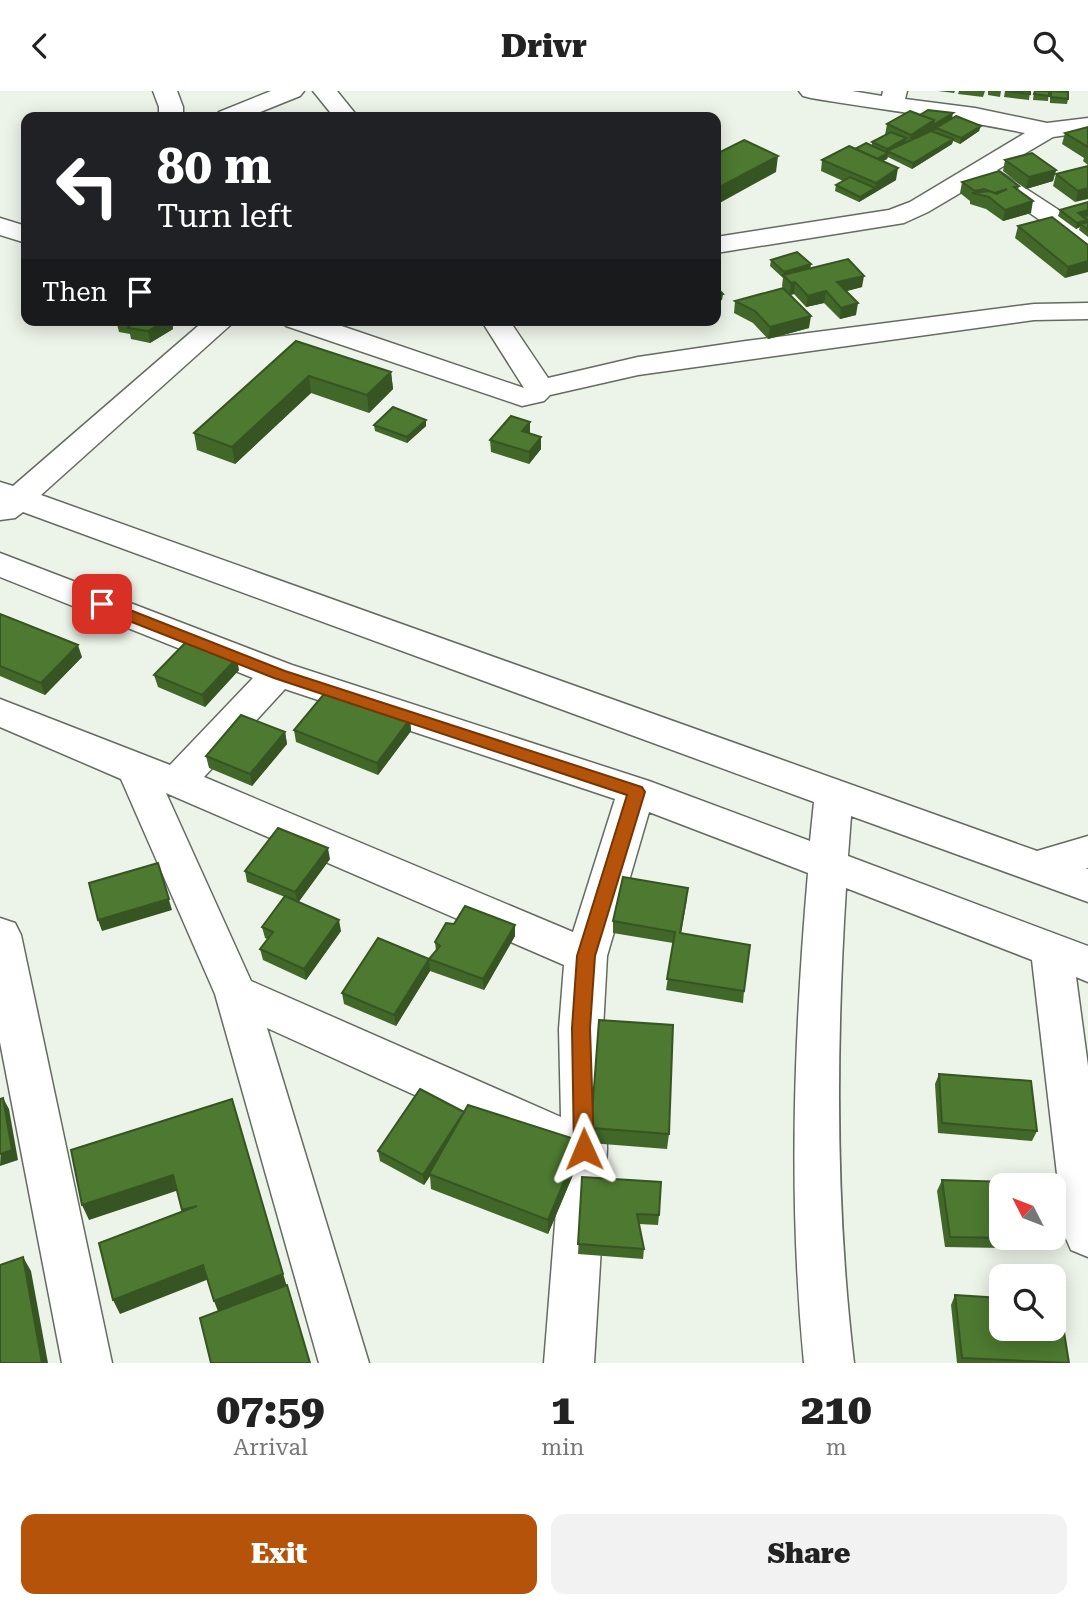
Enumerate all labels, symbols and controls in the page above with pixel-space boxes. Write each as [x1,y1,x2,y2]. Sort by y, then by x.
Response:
icon: back [21,27,59,65]
text: Drivr [501,27,587,65]
icon: search [1029,27,1067,65]
text: 80 m [157,138,272,195]
icon: left [42,140,133,231]
text: Turn left [157,197,292,235]
icon: arrive [121,273,159,311]
text: Then [42,277,107,307]
pin [72,574,132,634]
icon: arrive [83,585,121,623]
position arrow [547,1112,621,1186]
north arrow [989,1173,1066,1249]
map controls [989,1173,1066,1341]
button: search [989,1264,1066,1341]
text: 07:59 [217,1385,325,1434]
text: 1 [551,1385,575,1434]
text: 210 [801,1385,871,1434]
text: Arrival [233,1434,308,1461]
text: min [541,1434,584,1461]
text: m [826,1434,847,1461]
button: Exit [21,1514,537,1594]
button: Share [551,1514,1067,1594]

